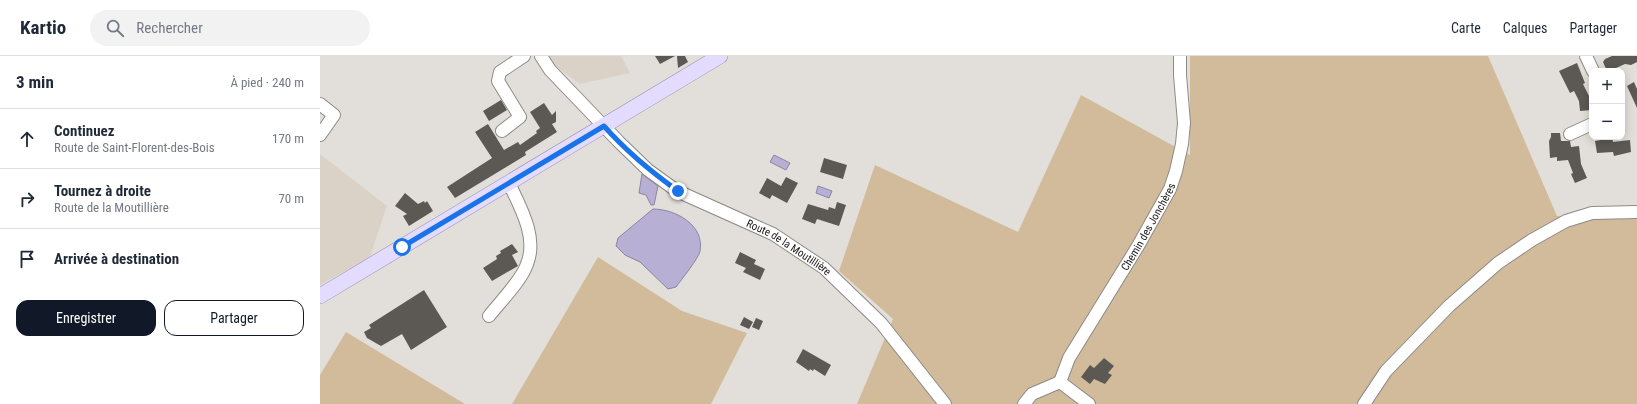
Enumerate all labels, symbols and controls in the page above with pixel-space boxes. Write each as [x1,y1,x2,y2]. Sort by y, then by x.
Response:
search box [90,10,370,46]
text: Kartio [20,16,66,39]
icon: search [104,17,126,39]
text: Rechercher [136,19,203,37]
text: Carte [1451,20,1481,36]
text: Calques [1503,20,1547,36]
text: Partager [1569,20,1617,36]
map controls [1589,68,1625,140]
button: + [1589,68,1625,104]
text: 3 min [16,72,54,92]
text: À pied · 240 m [230,75,304,90]
button: − [1589,104,1625,140]
text: Continuez [54,122,115,140]
icon: ahead [16,128,38,150]
text: 170 m [272,131,304,146]
text: Route de Saint-Florent-des-Bois [54,140,215,155]
text: Tournez à droite [54,182,151,200]
route end [669,182,687,200]
street label: Chemin des Jonchères [1118,182,1178,273]
icon: right [16,188,38,210]
text: 70 m [278,191,304,206]
text: Route de la Moutillière [54,200,169,215]
street label: Route de la Moutillière [744,217,834,278]
route start [393,238,411,256]
icon: arrive [16,248,38,270]
text: Arrivée à destination [54,250,179,268]
button: Enregistrer [16,300,156,336]
button: Partager [164,300,304,336]

